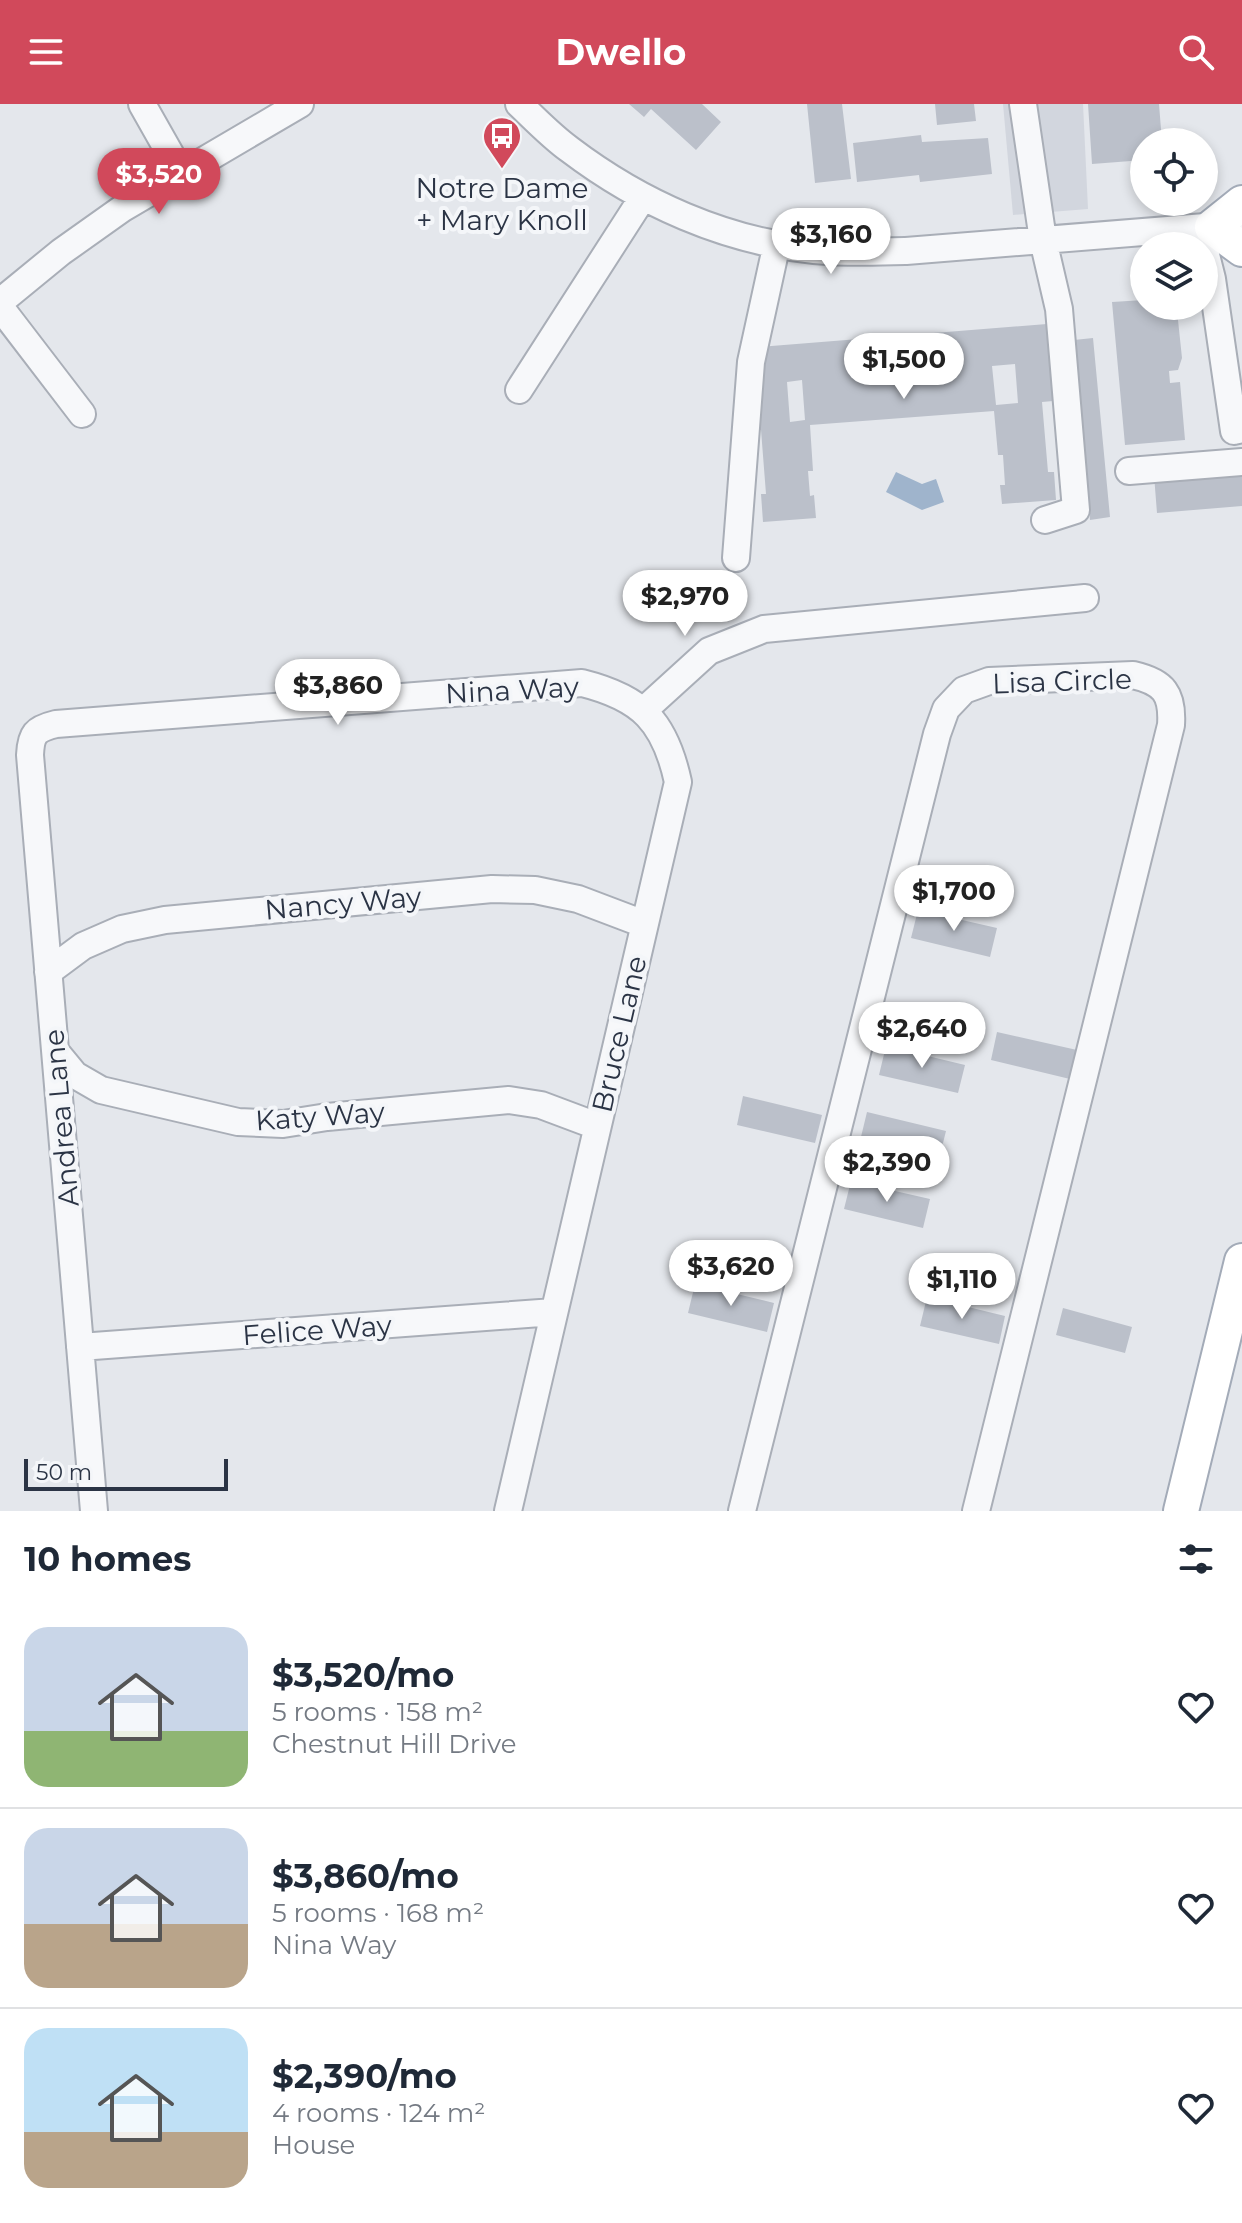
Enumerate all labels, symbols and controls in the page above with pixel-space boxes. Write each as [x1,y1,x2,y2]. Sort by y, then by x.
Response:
icon: menu [24,30,68,74]
text: Dwello [556,30,686,74]
icon: search [1174,30,1218,74]
bus stop icon: Notre Dame + Mary Knoll [481,115,523,170]
map controls [1130,128,1218,320]
button: locate [1130,128,1218,216]
pin: $3,520 [94,148,224,216]
text: $3,520 [115,158,203,190]
place label: Notre Dame + Mary Knoll [415,171,589,237]
pin: $3,160 [766,208,896,276]
text: $3,160 [790,218,872,250]
button: layers [1130,232,1218,320]
pin: $1,500 [839,333,969,401]
text: $1,500 [862,343,946,375]
pin: $2,970 [620,570,750,638]
text: $2,970 [641,580,729,612]
pin: $3,860 [273,659,403,727]
street label: Lisa Circle [992,662,1132,700]
text: $3,860 [293,669,383,701]
street label: Nina Way [444,669,581,710]
pin: $1,700 [889,865,1019,933]
text: $1,700 [912,875,996,907]
street label: Nancy Way [263,879,424,927]
street label: Bruce Lane [584,952,654,1116]
pin: $2,640 [857,1002,987,1070]
text: $2,640 [877,1012,967,1044]
street label: Andrea Lane [36,1028,86,1208]
street label: Katy Way [254,1094,387,1137]
pin: $2,390 [822,1136,952,1204]
text: $2,390 [843,1146,931,1178]
pin: $3,620 [666,1240,796,1308]
text: $3,620 [687,1250,775,1282]
pin: $1,110 [897,1253,1027,1321]
text: $1,110 [927,1263,997,1295]
street label: Felice Way [241,1308,394,1352]
scale bar [24,1455,228,1491]
text: 50 m [36,1459,92,1486]
icon: filters [1174,1537,1218,1581]
text: 10 homes [24,1538,191,1580]
text: $3,520/mo [272,1654,454,1696]
icon: home [88,1659,184,1755]
icon: heart [1174,1685,1218,1729]
text: 5 rooms · 158 m² [272,1696,483,1728]
text: Chestnut Hill Drive [272,1728,516,1760]
text: $3,860/mo [272,1855,459,1897]
icon: home [88,1860,184,1956]
icon: heart [1174,1886,1218,1930]
text: 5 rooms · 168 m² [272,1897,484,1929]
text: Nina Way [272,1929,396,1961]
text: $2,390/mo [272,2055,457,2097]
icon: home [88,2060,184,2156]
icon: heart [1174,2086,1218,2130]
text: 4 rooms · 124 m² [272,2097,485,2129]
text: House [272,2129,355,2161]

